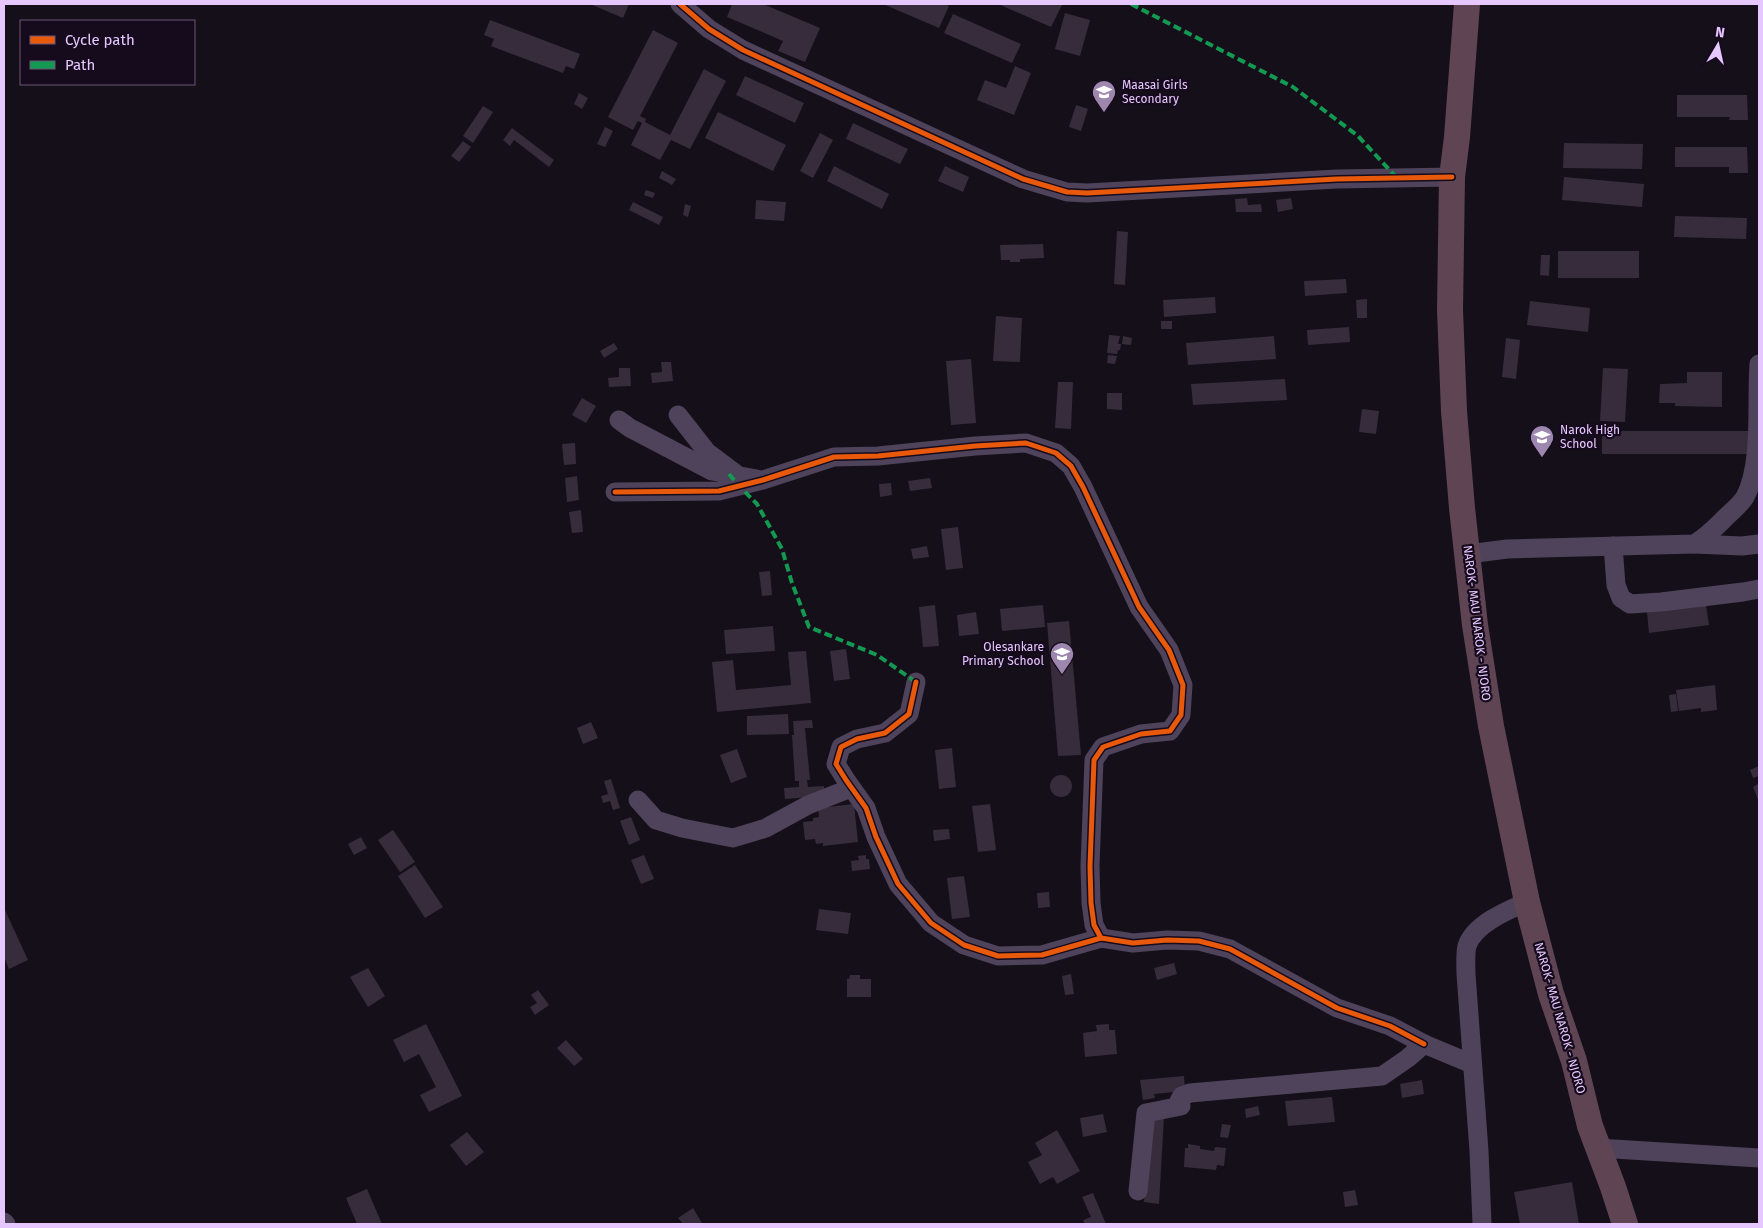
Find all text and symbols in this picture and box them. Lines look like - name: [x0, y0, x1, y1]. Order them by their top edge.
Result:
- legend: [20, 20, 195, 85]
- north arrow: [1693, 20, 1743, 70]
- text: N: [1714, 24, 1726, 42]
- text: Cycle path: [65, 31, 135, 49]
- text: Path: [65, 56, 95, 74]
- place label: Maasai Girls Secondary: [1122, 78, 1188, 106]
- school or university icon: Maasai Girls Secondary: [1091, 79, 1117, 113]
- place label: Narok High School: [1560, 423, 1620, 451]
- school or university icon: Narok High School: [1529, 424, 1555, 458]
- street label: NAROK- MAU NAROK - NJORO: [1460, 544, 1494, 702]
- place label: Olesankare Primary School: [962, 640, 1044, 668]
- school or university icon: Olesankare Primary School: [1049, 641, 1075, 675]
- street label: NAROK- MAU NAROK - NJORO: [1532, 941, 1588, 1095]

